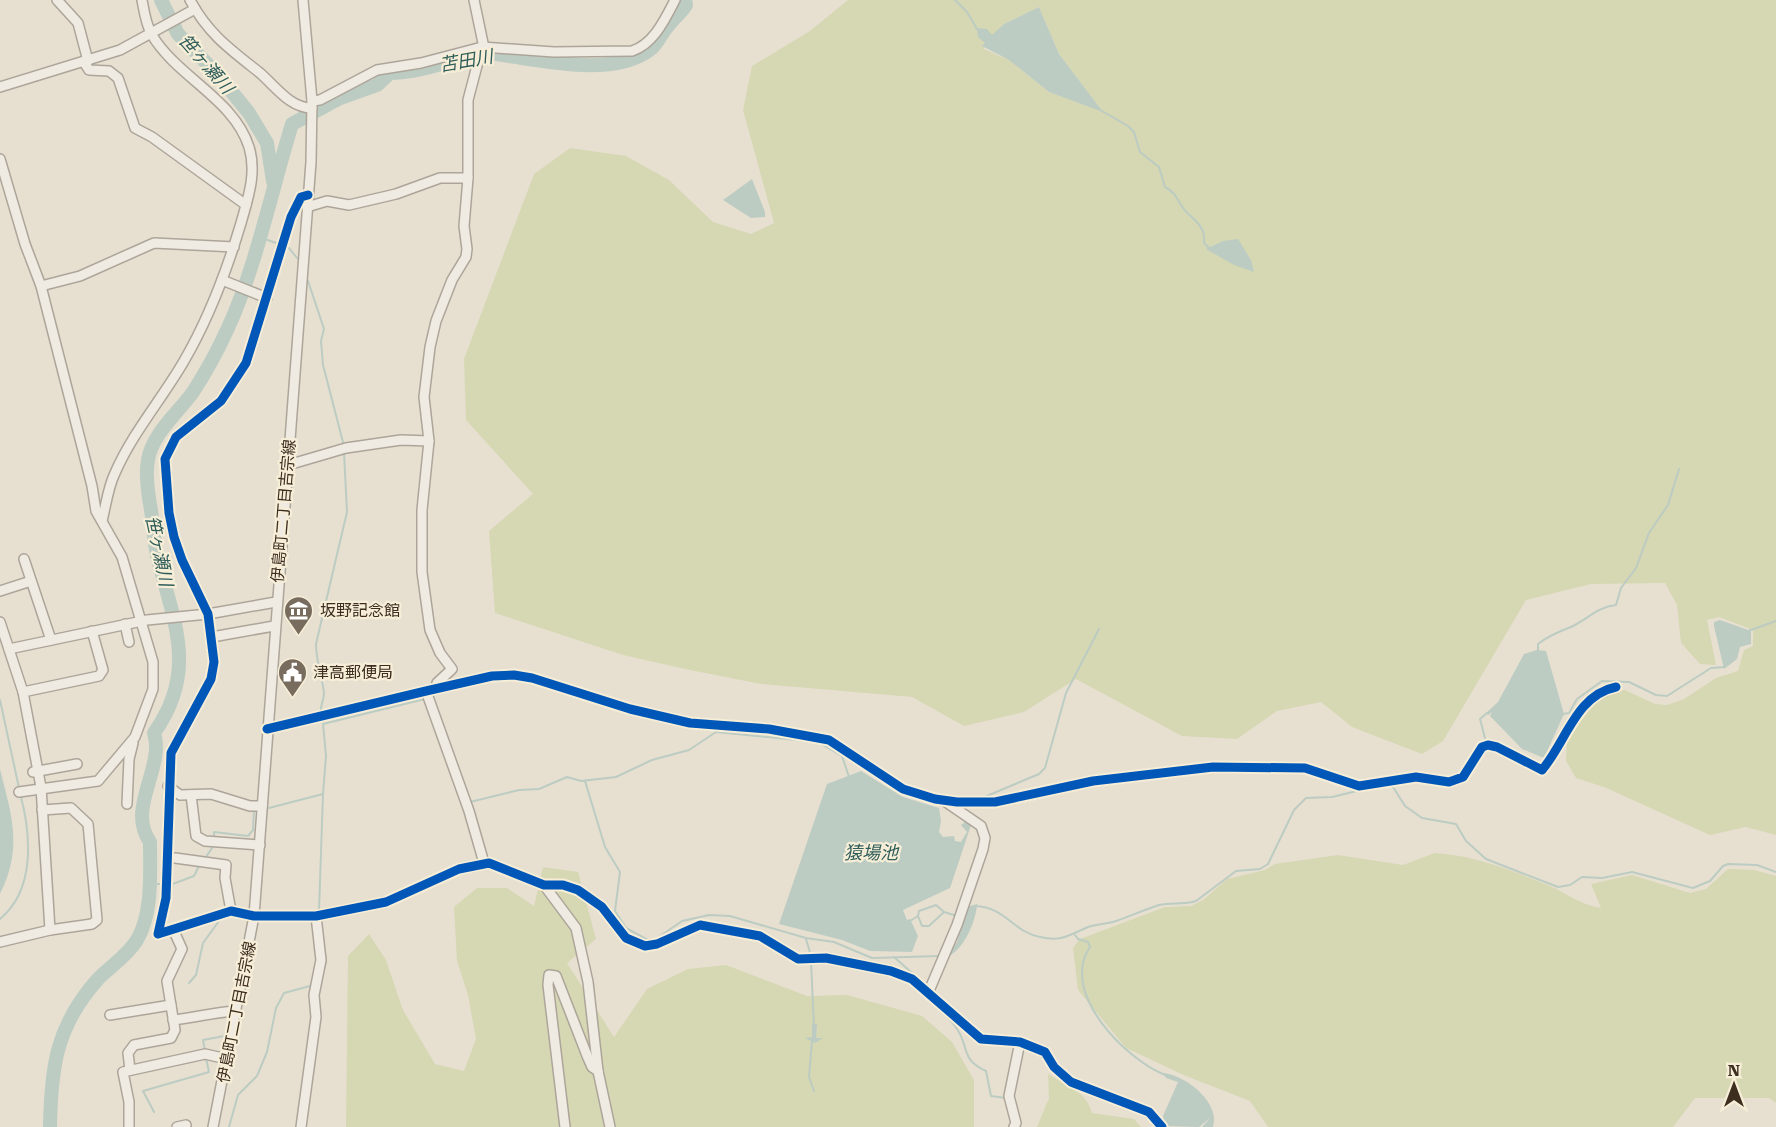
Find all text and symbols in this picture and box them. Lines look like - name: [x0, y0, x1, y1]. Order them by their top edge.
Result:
- water label: 笹ヶ瀬川: [175, 30, 239, 99]
- water label: 苫田川: [438, 45, 496, 76]
- street label: 伊島町二丁目吉宗線: [268, 438, 299, 584]
- water label: 笹ヶ瀬川: [142, 513, 178, 590]
- museum icon: 坂野記念館: [283, 594, 315, 636]
- place label: 坂野記念館: [320, 601, 400, 620]
- public building icon: 津高郵便局: [276, 656, 308, 698]
- place label: 津高郵便局: [313, 663, 393, 682]
- water label: 猿場池: [844, 842, 900, 863]
- street label: 伊島町二丁目吉宗線: [213, 940, 260, 1085]
- north arrow: [1704, 1055, 1764, 1115]
- text: N: [1728, 1061, 1740, 1080]

